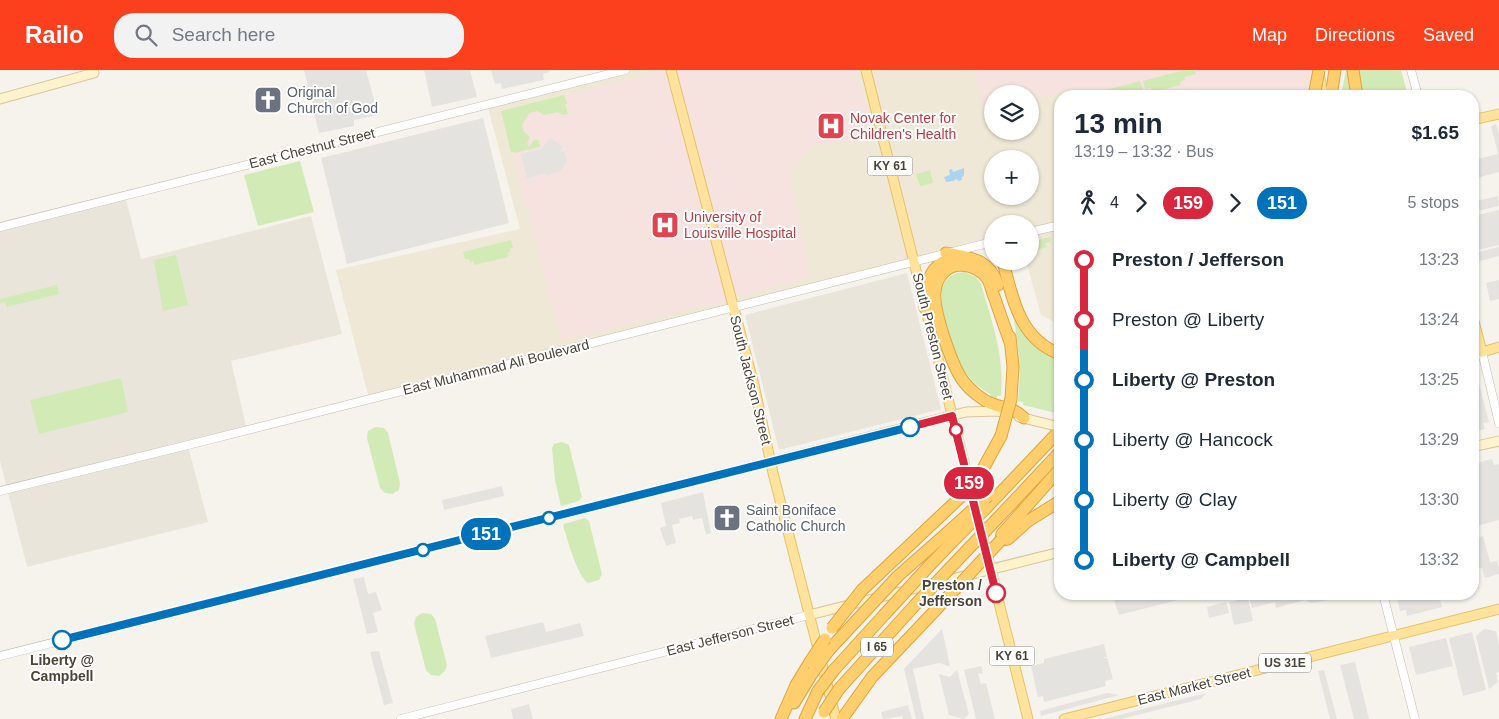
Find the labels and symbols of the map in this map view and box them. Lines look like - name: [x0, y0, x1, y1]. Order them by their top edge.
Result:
- place label: Original Church of God: [287, 84, 378, 116]
- church icon: Original Church of God: [253, 85, 283, 115]
- place label: Novak Center for Children's Health: [850, 110, 956, 142]
- hospital icon: Novak Center for Children's Health: [816, 111, 846, 141]
- street label: East Chestnut Street: [247, 125, 377, 171]
- road number: KY 61: [868, 156, 912, 175]
- place label: University of Louisville Hospital: [684, 209, 796, 241]
- hospital icon: University of Louisville Hospital: [650, 210, 680, 240]
- street label: South Preston Street: [910, 271, 957, 401]
- street label: South Jackson Street: [727, 314, 775, 447]
- street label: East Muhammad Ali Boulevard: [401, 336, 591, 398]
- unlabelled marker: [900, 417, 920, 437]
- unlabelled marker: [949, 423, 963, 437]
- line badge: 159: [940, 467, 998, 499]
- place label: Saint Boniface Catholic Church: [746, 502, 846, 534]
- church icon: Saint Boniface Catholic Church: [712, 503, 742, 533]
- unlabelled marker: [542, 511, 556, 525]
- line badge: 151: [457, 518, 515, 550]
- unlabelled marker: [416, 543, 430, 557]
- place label: Preston / Jefferson: [919, 577, 982, 609]
- marker: Preston / Jefferson: [986, 583, 1006, 603]
- street label: East Jefferson Street: [665, 611, 795, 659]
- marker: Liberty @ Campbell: [52, 630, 72, 650]
- road number: I 65: [861, 638, 893, 656]
- road number: KY 61: [990, 646, 1034, 666]
- place label: Liberty @ Campbell: [30, 652, 94, 684]
- road number: US 31E: [1259, 654, 1311, 672]
- street label: East Market Street: [1136, 664, 1252, 708]

